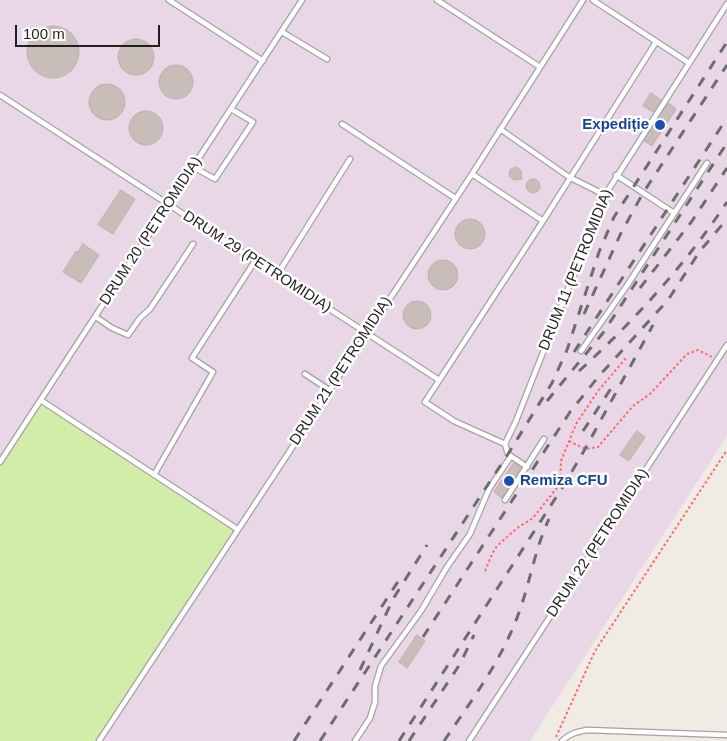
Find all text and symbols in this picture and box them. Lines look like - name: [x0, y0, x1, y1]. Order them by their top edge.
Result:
- scale bar: [18, 15, 162, 47]
- text: 100 m: [23, 25, 65, 42]
- place label: Expediție: [582, 116, 649, 134]
- marker: Expediție: [653, 118, 667, 132]
- street label: DRUM 20 (PETROMIDIA): [96, 153, 206, 309]
- street label: DRUM 11 (PETROMIDIA): [535, 187, 617, 353]
- street label: DRUM 29 (PETROMIDIA): [179, 207, 335, 317]
- street label: DRUM 21 (PETROMIDIA): [286, 293, 396, 449]
- street label: DRUM 22 (PETROMIDIA): [543, 465, 653, 621]
- place label: Remiza CFU: [520, 472, 608, 490]
- marker: Remiza CFU: [502, 474, 516, 488]

